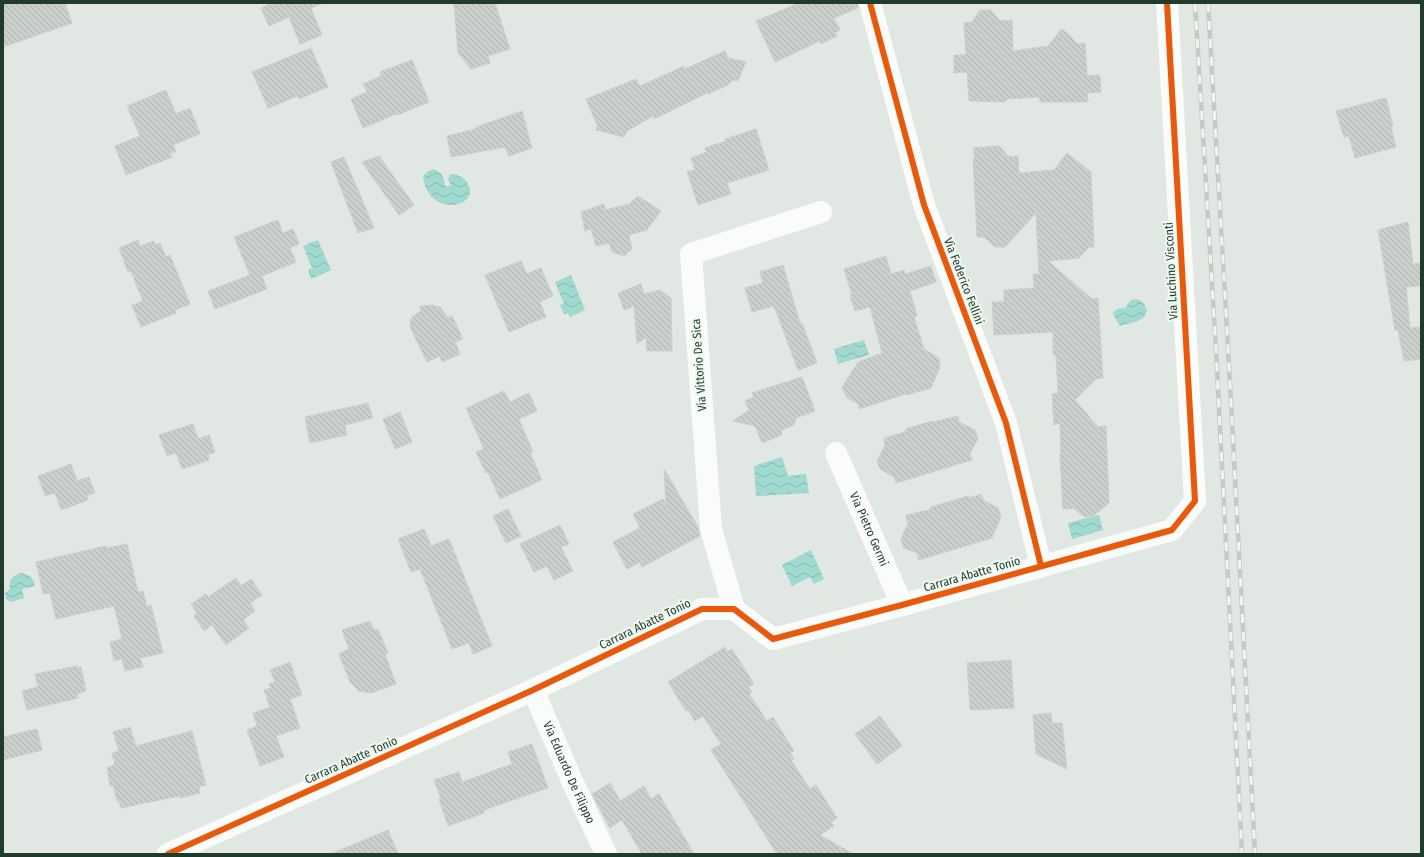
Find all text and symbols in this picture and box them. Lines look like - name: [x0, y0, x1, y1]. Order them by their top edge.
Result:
- street label: Via Luchino Visconti: [1161, 222, 1181, 320]
- street label: Via Federico Fellini: [941, 236, 987, 326]
- street label: Via Vittorio De Sica: [689, 318, 709, 412]
- street label: Via Pietro Germi: [847, 490, 891, 568]
- street label: Carrara Abatte Tonio: [922, 553, 1022, 595]
- street label: Carrara Abatte Tonio: [597, 596, 693, 652]
- street label: Via Eduardo De Filippo: [540, 719, 598, 826]
- street label: Carrara Abatte Tonio: [302, 733, 400, 787]

